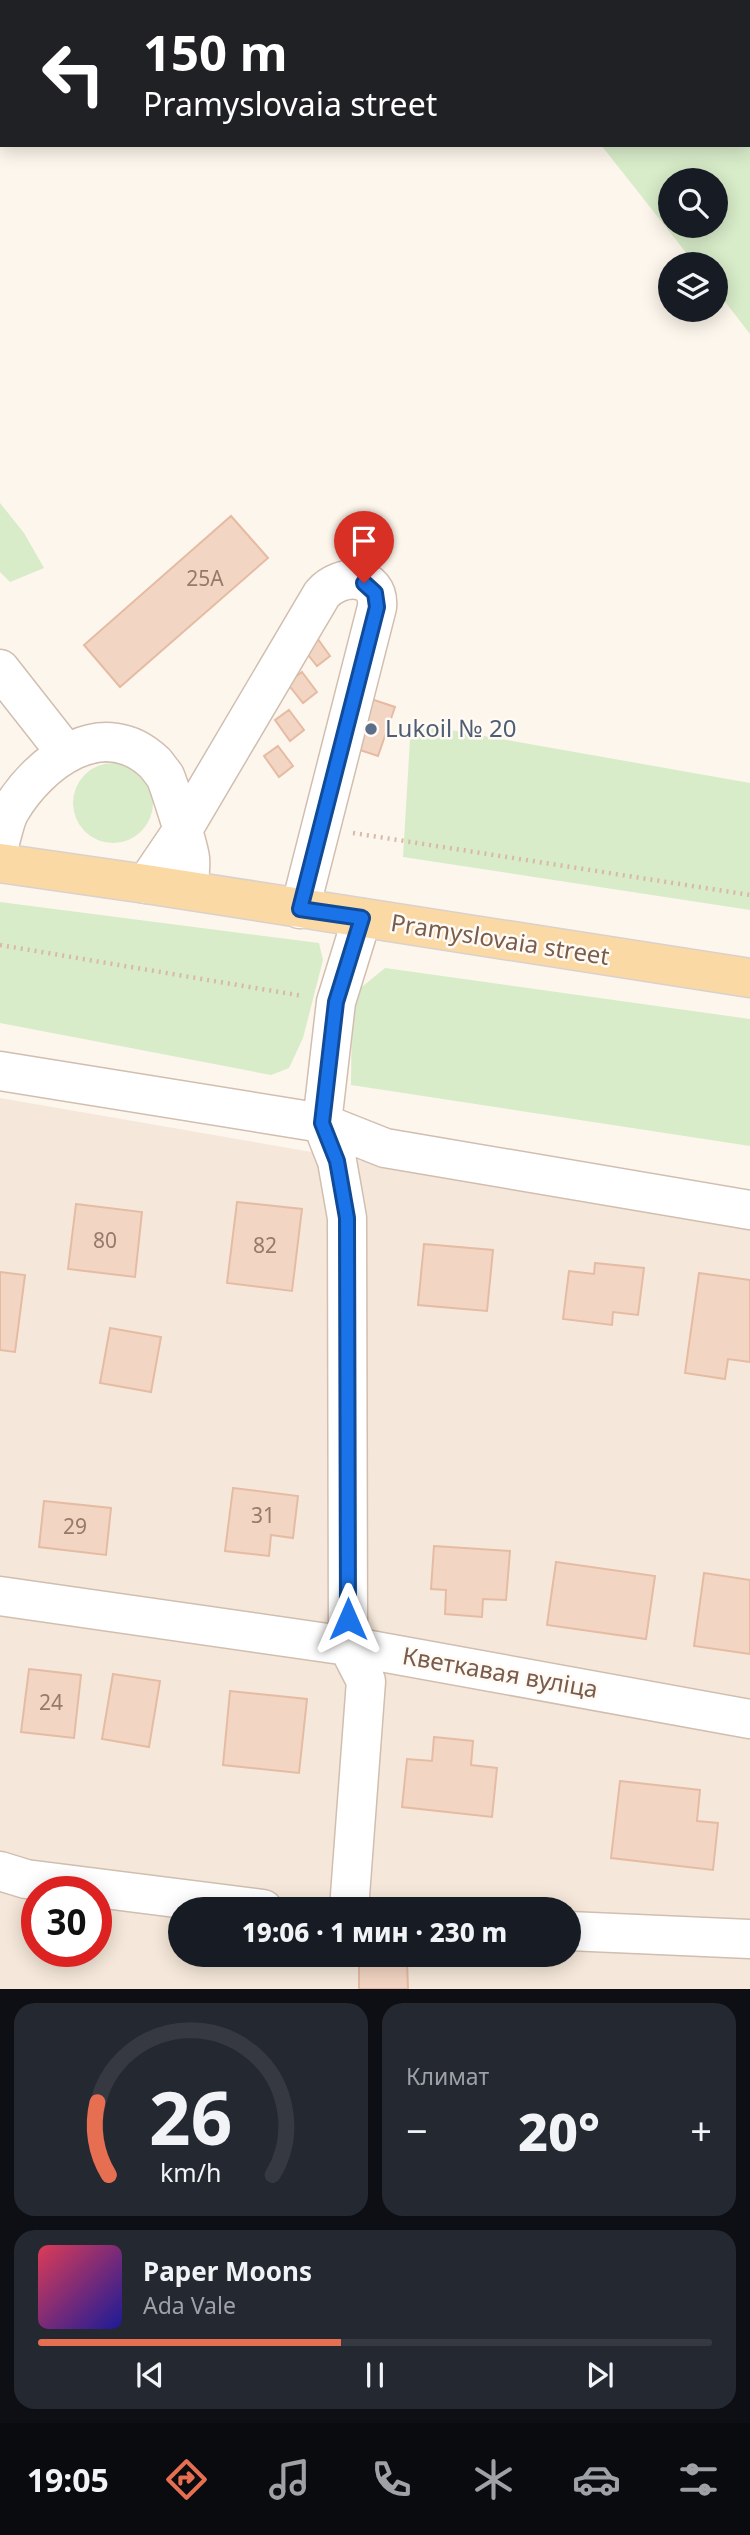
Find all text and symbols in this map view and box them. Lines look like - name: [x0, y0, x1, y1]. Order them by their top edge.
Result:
- text: 150 m: [143, 19, 288, 85]
- icon: left: [28, 28, 119, 119]
- text: Pramyslovaia street: [143, 82, 437, 125]
- map controls: [658, 168, 728, 322]
- button: search: [658, 168, 728, 238]
- button: layers: [658, 252, 728, 322]
- pin: [334, 511, 394, 583]
- icon: arrive: [345, 522, 383, 560]
- house number: 25А: [186, 564, 224, 592]
- place label: Lukoil № 20: [385, 711, 517, 744]
- marker: Lukoil № 20: [363, 721, 379, 737]
- street label: Pramyslovaia street: [389, 905, 612, 972]
- house number: 80: [93, 1226, 117, 1254]
- house number: 82: [253, 1231, 277, 1259]
- house number: 31: [251, 1501, 275, 1529]
- house number: 29: [63, 1512, 87, 1540]
- position arrow: [311, 1582, 385, 1656]
- street label: Кветкавая вуліца: [400, 1638, 601, 1705]
- house number: 24: [39, 1688, 63, 1716]
- speed limit sign: 30: [21, 1876, 112, 1967]
- text: 19:06 · 1 мин · 230 m: [242, 1914, 507, 1950]
- text: Климат: [406, 2060, 489, 2092]
- text: 26: [149, 2068, 233, 2167]
- text: 20°: [518, 2095, 600, 2166]
- text: −: [406, 2104, 428, 2156]
- text: +: [690, 2104, 712, 2156]
- text: km/h: [160, 2155, 222, 2189]
- text: Paper Moons: [143, 2253, 312, 2289]
- text: Ada Vale: [143, 2289, 236, 2321]
- icon: previous: [131, 2356, 169, 2394]
- icon: pause: [356, 2356, 394, 2394]
- icon: next: [581, 2356, 619, 2394]
- icon: directions: [162, 2455, 211, 2504]
- icon: music: [265, 2455, 314, 2504]
- icon: phone: [367, 2455, 416, 2504]
- icon: climate: [469, 2455, 518, 2504]
- icon: car: [572, 2455, 621, 2504]
- icon: filters: [674, 2455, 723, 2504]
- text: 19:05: [27, 2458, 109, 2501]

